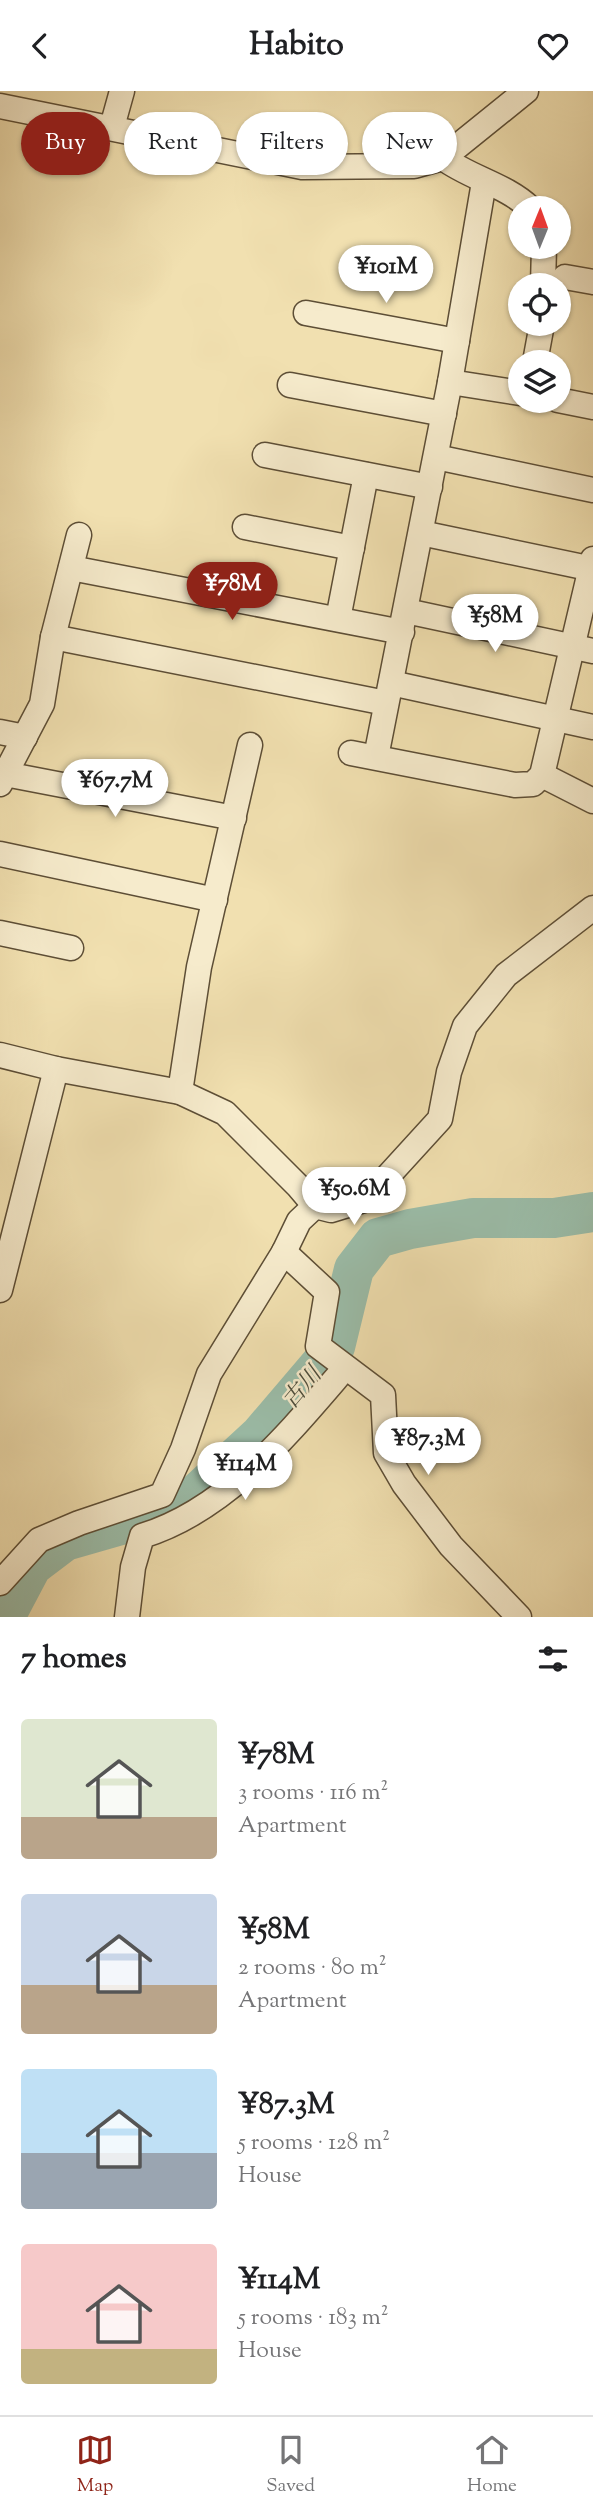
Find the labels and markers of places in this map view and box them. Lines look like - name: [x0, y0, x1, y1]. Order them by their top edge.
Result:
- pin: ¥101M: [337, 245, 435, 305]
- pin: ¥78M: [191, 563, 273, 622]
- pin: ¥58M: [454, 595, 536, 654]
- pin: ¥67.7M: [58, 759, 172, 819]
- pin: ¥50.6M: [297, 1167, 411, 1227]
- pin: ¥87.3M: [371, 1417, 485, 1477]
- pin: ¥114M: [196, 1443, 294, 1502]

